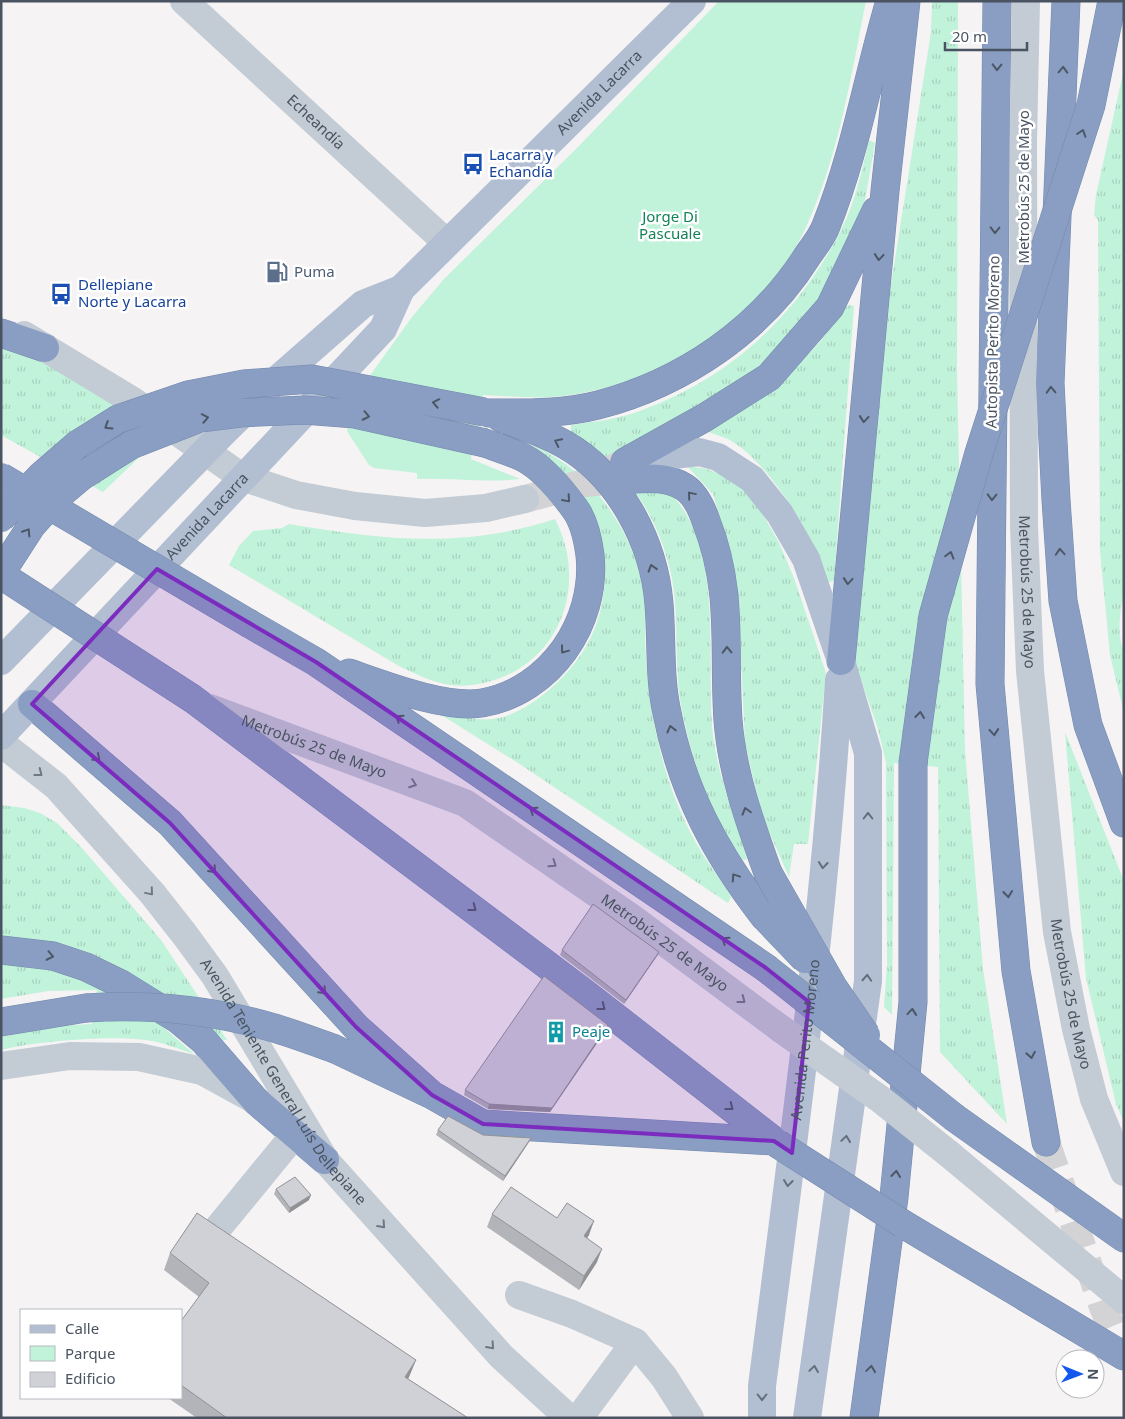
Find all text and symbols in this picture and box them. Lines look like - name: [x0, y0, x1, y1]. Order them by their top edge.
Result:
- scale bar: [945, 20, 1028, 52]
- text: 20 m: [952, 26, 987, 46]
- street label: Avenida Lacarra: [551, 45, 646, 139]
- one-way arrow: [991, 64, 1002, 72]
- one-way arrow: [1058, 66, 1069, 74]
- street label: Echeandía: [283, 90, 350, 153]
- street label: Metrobús 25 de Mayo: [1013, 110, 1033, 264]
- one-way arrow: [1076, 129, 1086, 138]
- place label: Lacarra y Echandía: [489, 144, 553, 181]
- bus stop icon: Lacarra y Echandía: [460, 151, 486, 177]
- park label: Jorge Di Pascuale: [639, 206, 701, 243]
- one-way arrow: [990, 226, 1000, 234]
- one-way arrow: [874, 253, 885, 261]
- street label: Autopista Perito Moreno: [980, 255, 1004, 429]
- fuel station icon: Puma: [264, 259, 290, 285]
- place label: Puma: [294, 261, 335, 281]
- place label: Dellepiane Norte y Lacarra: [78, 274, 186, 311]
- bus stop icon: Dellepiane Norte y Lacarra: [48, 281, 74, 307]
- one-way arrow: [1046, 386, 1056, 394]
- one-way arrow: [431, 398, 440, 408]
- one-way arrow: [362, 411, 371, 421]
- one-way arrow: [200, 413, 209, 424]
- one-way arrow: [858, 415, 869, 423]
- one-way arrow: [104, 419, 113, 429]
- one-way arrow: [554, 438, 563, 448]
- street label: Avenida Lacarra: [160, 468, 252, 564]
- one-way arrow: [688, 491, 697, 500]
- one-way arrow: [561, 494, 570, 503]
- one-way arrow: [987, 494, 997, 502]
- street label: Metrobús 25 de Mayo: [1015, 515, 1041, 669]
- one-way arrow: [21, 528, 31, 537]
- one-way arrow: [1054, 548, 1065, 556]
- one-way arrow: [944, 551, 955, 560]
- one-way arrow: [648, 564, 658, 573]
- one-way arrow: [843, 577, 854, 585]
- one-way arrow: [561, 644, 569, 653]
- one-way arrow: [722, 646, 732, 654]
- street label: Metrobús 25 de Mayo: [239, 710, 390, 782]
- one-way arrow: [914, 710, 925, 718]
- one-way arrow: [395, 715, 405, 724]
- one-way arrow: [666, 724, 677, 733]
- one-way arrow: [988, 728, 999, 736]
- one-way arrow: [91, 752, 100, 761]
- one-way arrow: [34, 767, 43, 776]
- one-way arrow: [409, 778, 417, 788]
- one-way arrow: [529, 806, 538, 816]
- one-way arrow: [741, 806, 752, 815]
- one-way arrow: [863, 811, 873, 819]
- one-way arrow: [548, 858, 557, 867]
- one-way arrow: [818, 862, 829, 870]
- one-way arrow: [207, 865, 216, 874]
- one-way arrow: [732, 873, 741, 883]
- one-way arrow: [144, 886, 153, 895]
- street label: Metrobús 25 de Mayo: [598, 889, 733, 996]
- one-way arrow: [1002, 890, 1013, 898]
- one-way arrow: [467, 903, 476, 911]
- street label: Metrobús 25 de Mayo: [1047, 918, 1097, 1071]
- one-way arrow: [722, 937, 731, 946]
- one-way arrow: [45, 950, 54, 960]
- street label: Avenida Teniente General Luís Dellepiane: [196, 954, 372, 1209]
- street label: Avenida Perito Moreno: [785, 958, 824, 1121]
- one-way arrow: [862, 974, 873, 982]
- one-way arrow: [317, 985, 326, 994]
- one-way arrow: [736, 994, 746, 1003]
- one-way arrow: [596, 1001, 605, 1009]
- one-way arrow: [906, 1008, 917, 1016]
- building icon: Peaje: [543, 1019, 569, 1045]
- place label: Peaje: [572, 1021, 610, 1041]
- one-way arrow: [1025, 1050, 1035, 1059]
- one-way arrow: [724, 1101, 734, 1110]
- one-way arrow: [840, 1135, 850, 1144]
- one-way arrow: [891, 1169, 902, 1177]
- one-way arrow: [783, 1180, 794, 1188]
- one-way arrow: [377, 1219, 386, 1228]
- legend: [20, 1309, 182, 1399]
- text: Calle: [65, 1318, 99, 1338]
- one-way arrow: [485, 1340, 494, 1349]
- text: Parque: [65, 1343, 115, 1363]
- north arrow: [1055, 1349, 1105, 1399]
- one-way arrow: [808, 1365, 818, 1374]
- one-way arrow: [865, 1365, 876, 1373]
- text: Edificio: [65, 1368, 116, 1388]
- text: N: [1084, 1368, 1103, 1380]
- one-way arrow: [757, 1393, 767, 1401]

